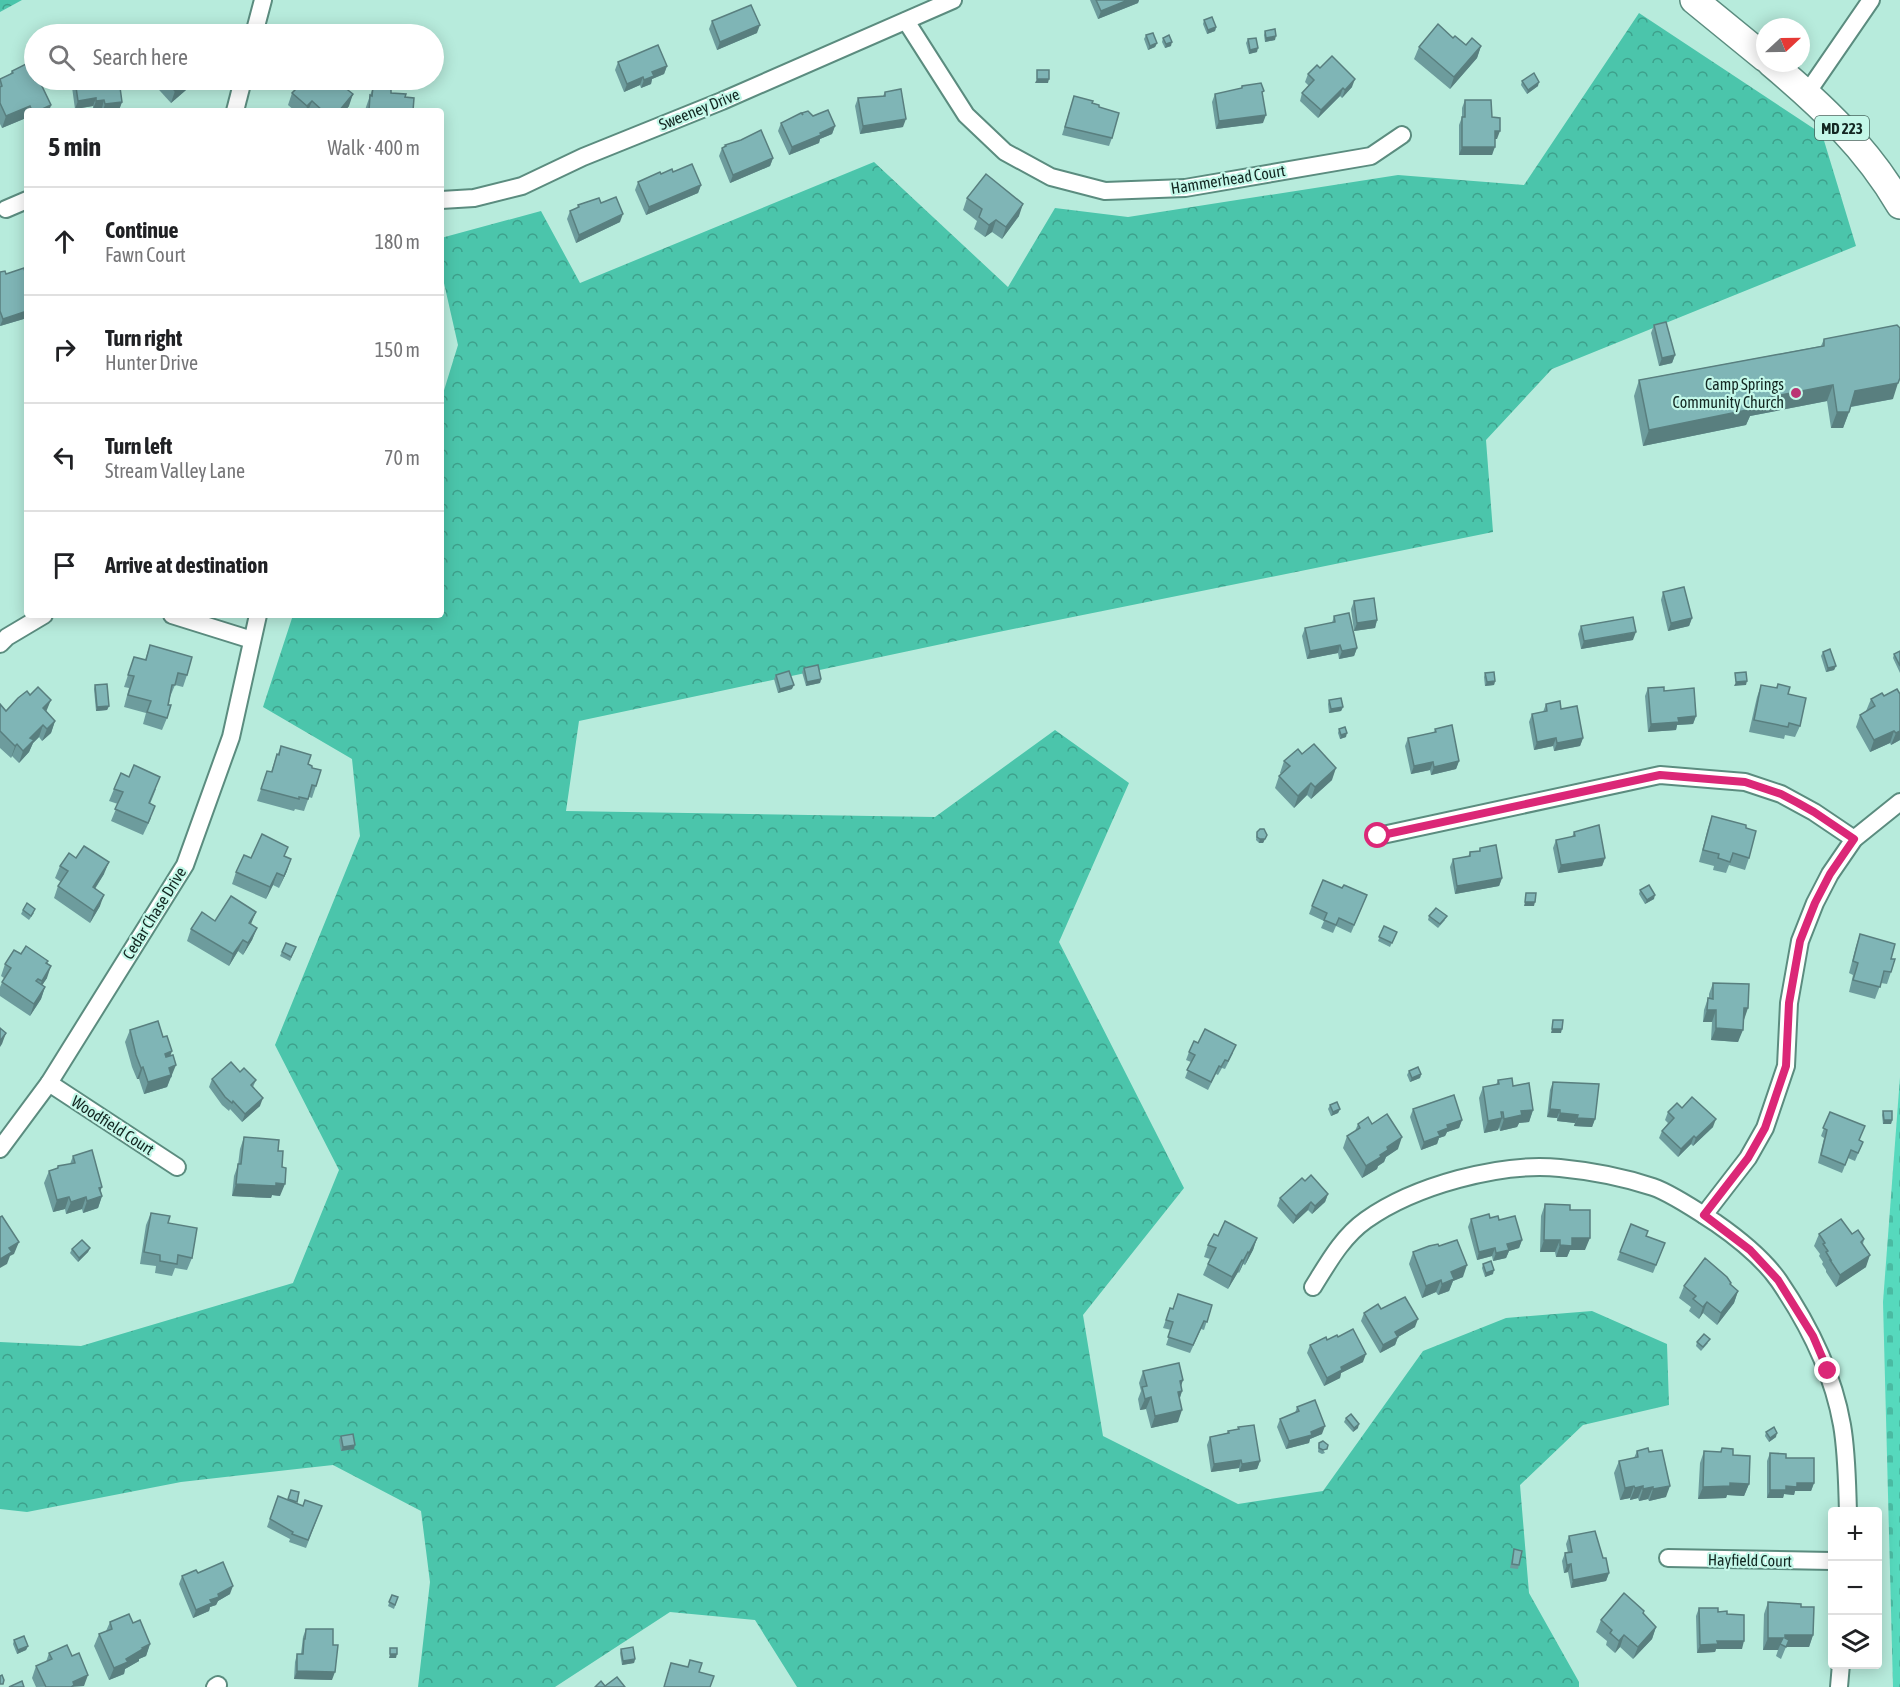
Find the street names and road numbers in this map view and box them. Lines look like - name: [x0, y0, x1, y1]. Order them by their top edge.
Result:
- street label: Sweeney Drive: [656, 85, 742, 134]
- road number: MD 223: [1815, 116, 1869, 140]
- street label: Hammerhead Court: [1169, 161, 1287, 197]
- street label: Cedar Chase Drive: [119, 864, 189, 962]
- street label: Woodfield Court: [68, 1092, 158, 1159]
- street label: Hayfield Court: [1708, 1550, 1793, 1571]

